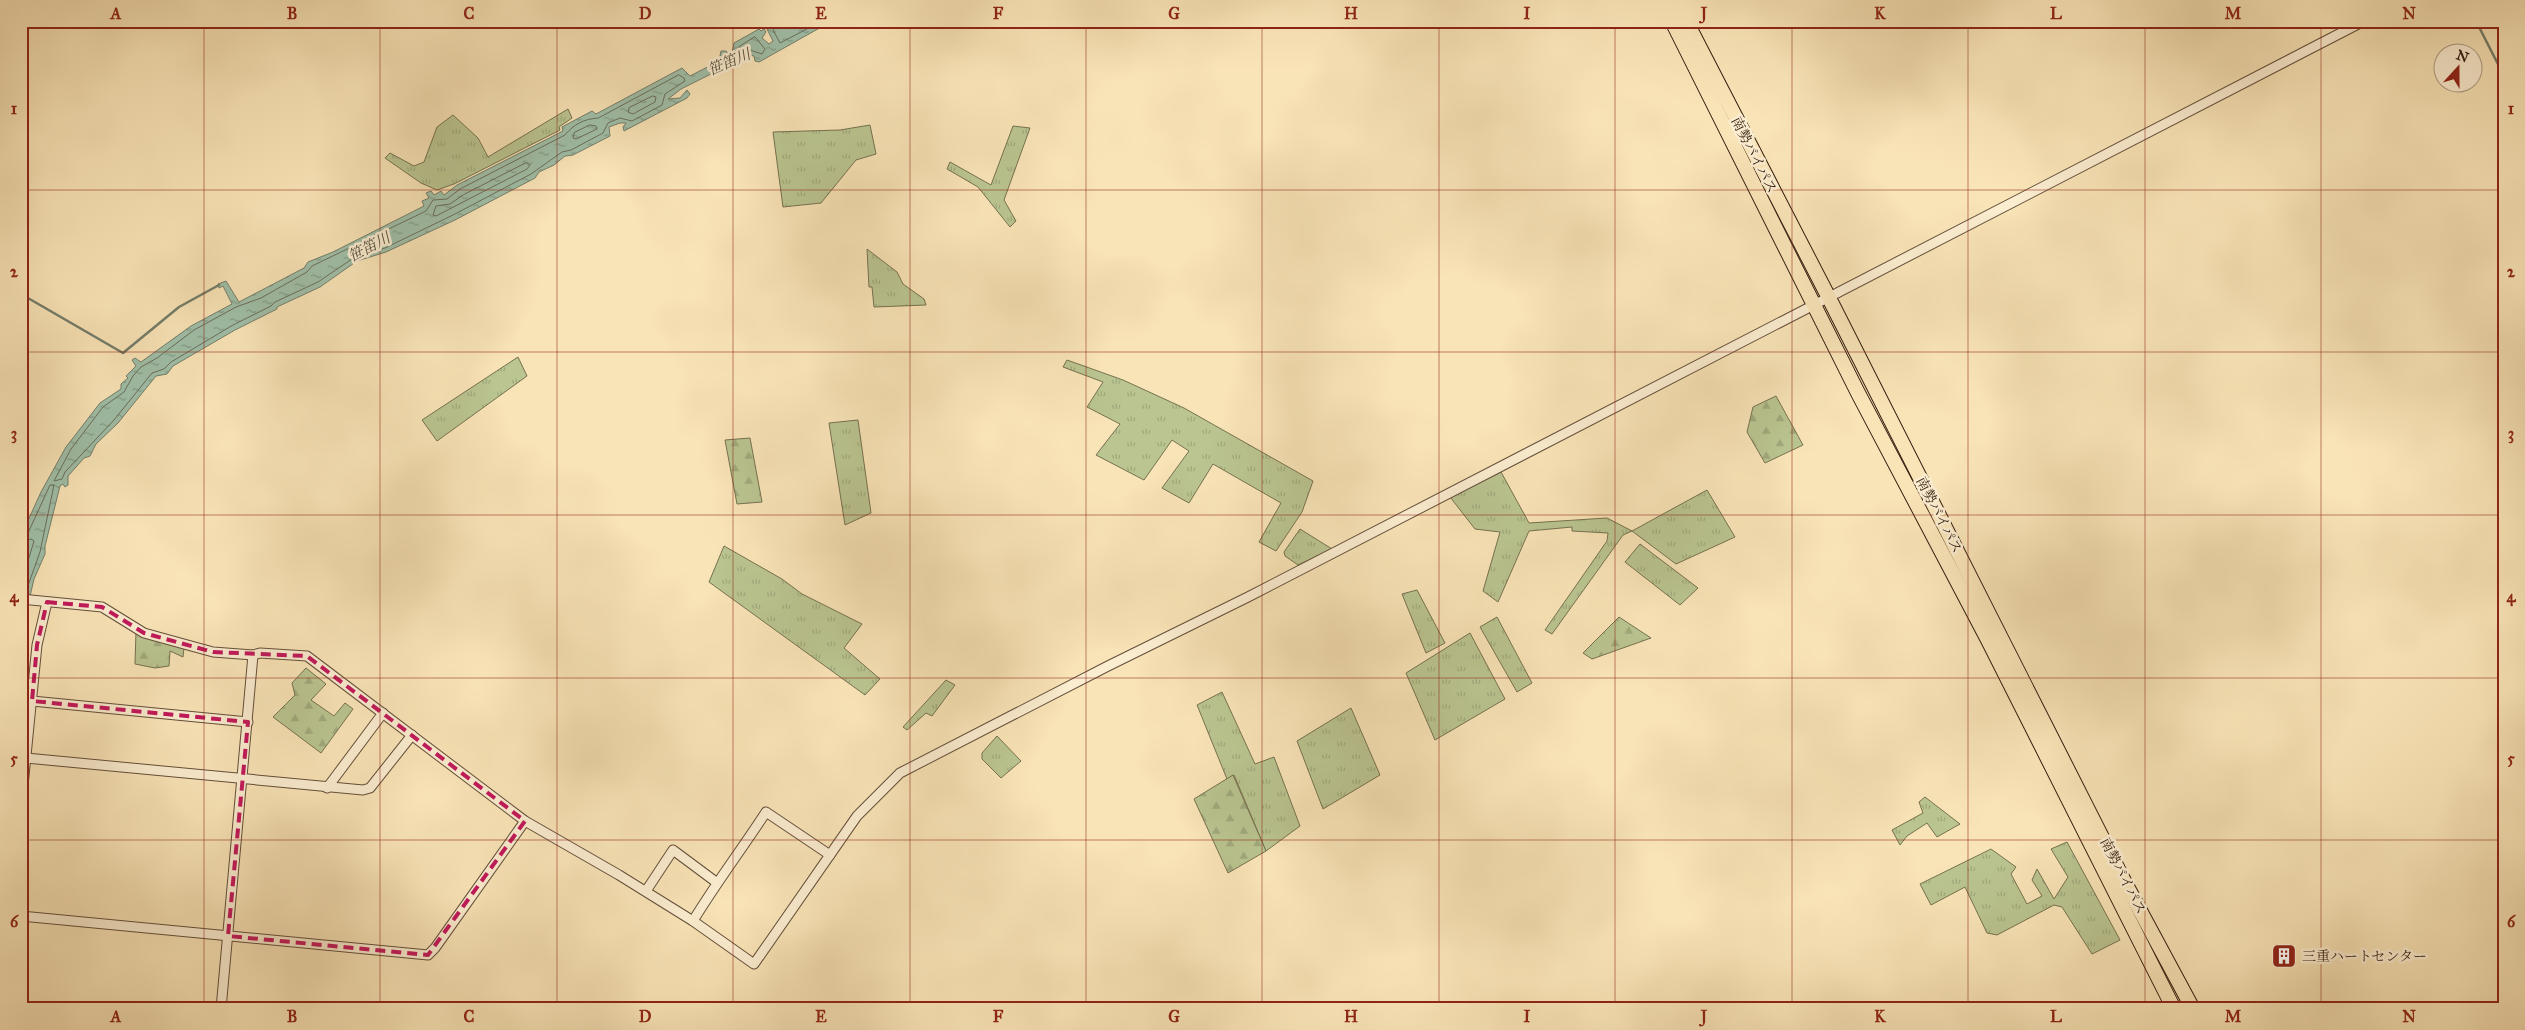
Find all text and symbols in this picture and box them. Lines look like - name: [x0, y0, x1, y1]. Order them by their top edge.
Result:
- text: A: [110, 4, 122, 23]
- text: B: [287, 4, 297, 23]
- text: C: [464, 4, 475, 23]
- text: D: [639, 4, 652, 23]
- text: E: [815, 4, 827, 23]
- text: F: [993, 4, 1004, 23]
- text: G: [1168, 4, 1180, 23]
- text: H: [1344, 4, 1358, 23]
- text: I: [1524, 4, 1531, 23]
- text: J: [1699, 4, 1708, 24]
- text: K: [1874, 4, 1886, 23]
- text: L: [2050, 4, 2062, 23]
- text: M: [2225, 4, 2242, 23]
- text: N: [2402, 4, 2416, 23]
- north arrow: [2432, 42, 2482, 92]
- water label: 笹笛川: [705, 44, 755, 79]
- text: N: [2454, 46, 2471, 66]
- text: 1: [11, 99, 18, 118]
- text: 1: [2508, 99, 2515, 118]
- street label: 南勢バイパス: [1727, 114, 1781, 196]
- water label: 笹笛川: [345, 228, 395, 266]
- text: 2: [10, 262, 19, 281]
- text: 2: [2507, 262, 2516, 281]
- text: 3: [11, 424, 17, 444]
- text: 3: [2508, 424, 2514, 444]
- street label: 南勢バイパス: [1912, 474, 1966, 556]
- text: 4: [10, 587, 20, 607]
- text: 4: [2507, 587, 2517, 607]
- text: 5: [10, 749, 18, 768]
- text: 5: [2507, 749, 2515, 768]
- street label: 南勢バイパス: [2096, 835, 2150, 917]
- text: 6: [10, 912, 19, 931]
- text: 6: [2507, 912, 2516, 931]
- building icon: 三重ハートセンター: [2271, 943, 2297, 969]
- place label: 三重ハートセンター: [2302, 948, 2427, 965]
- text: A: [110, 1007, 122, 1026]
- text: B: [287, 1007, 297, 1026]
- text: C: [464, 1007, 475, 1026]
- text: D: [639, 1007, 652, 1026]
- text: E: [815, 1007, 827, 1026]
- text: F: [993, 1007, 1004, 1026]
- text: G: [1168, 1007, 1180, 1026]
- text: H: [1344, 1007, 1358, 1026]
- text: I: [1524, 1007, 1531, 1026]
- text: J: [1699, 1007, 1708, 1027]
- text: K: [1874, 1007, 1886, 1026]
- text: L: [2050, 1007, 2062, 1026]
- text: M: [2225, 1007, 2242, 1026]
- text: N: [2402, 1007, 2416, 1026]

